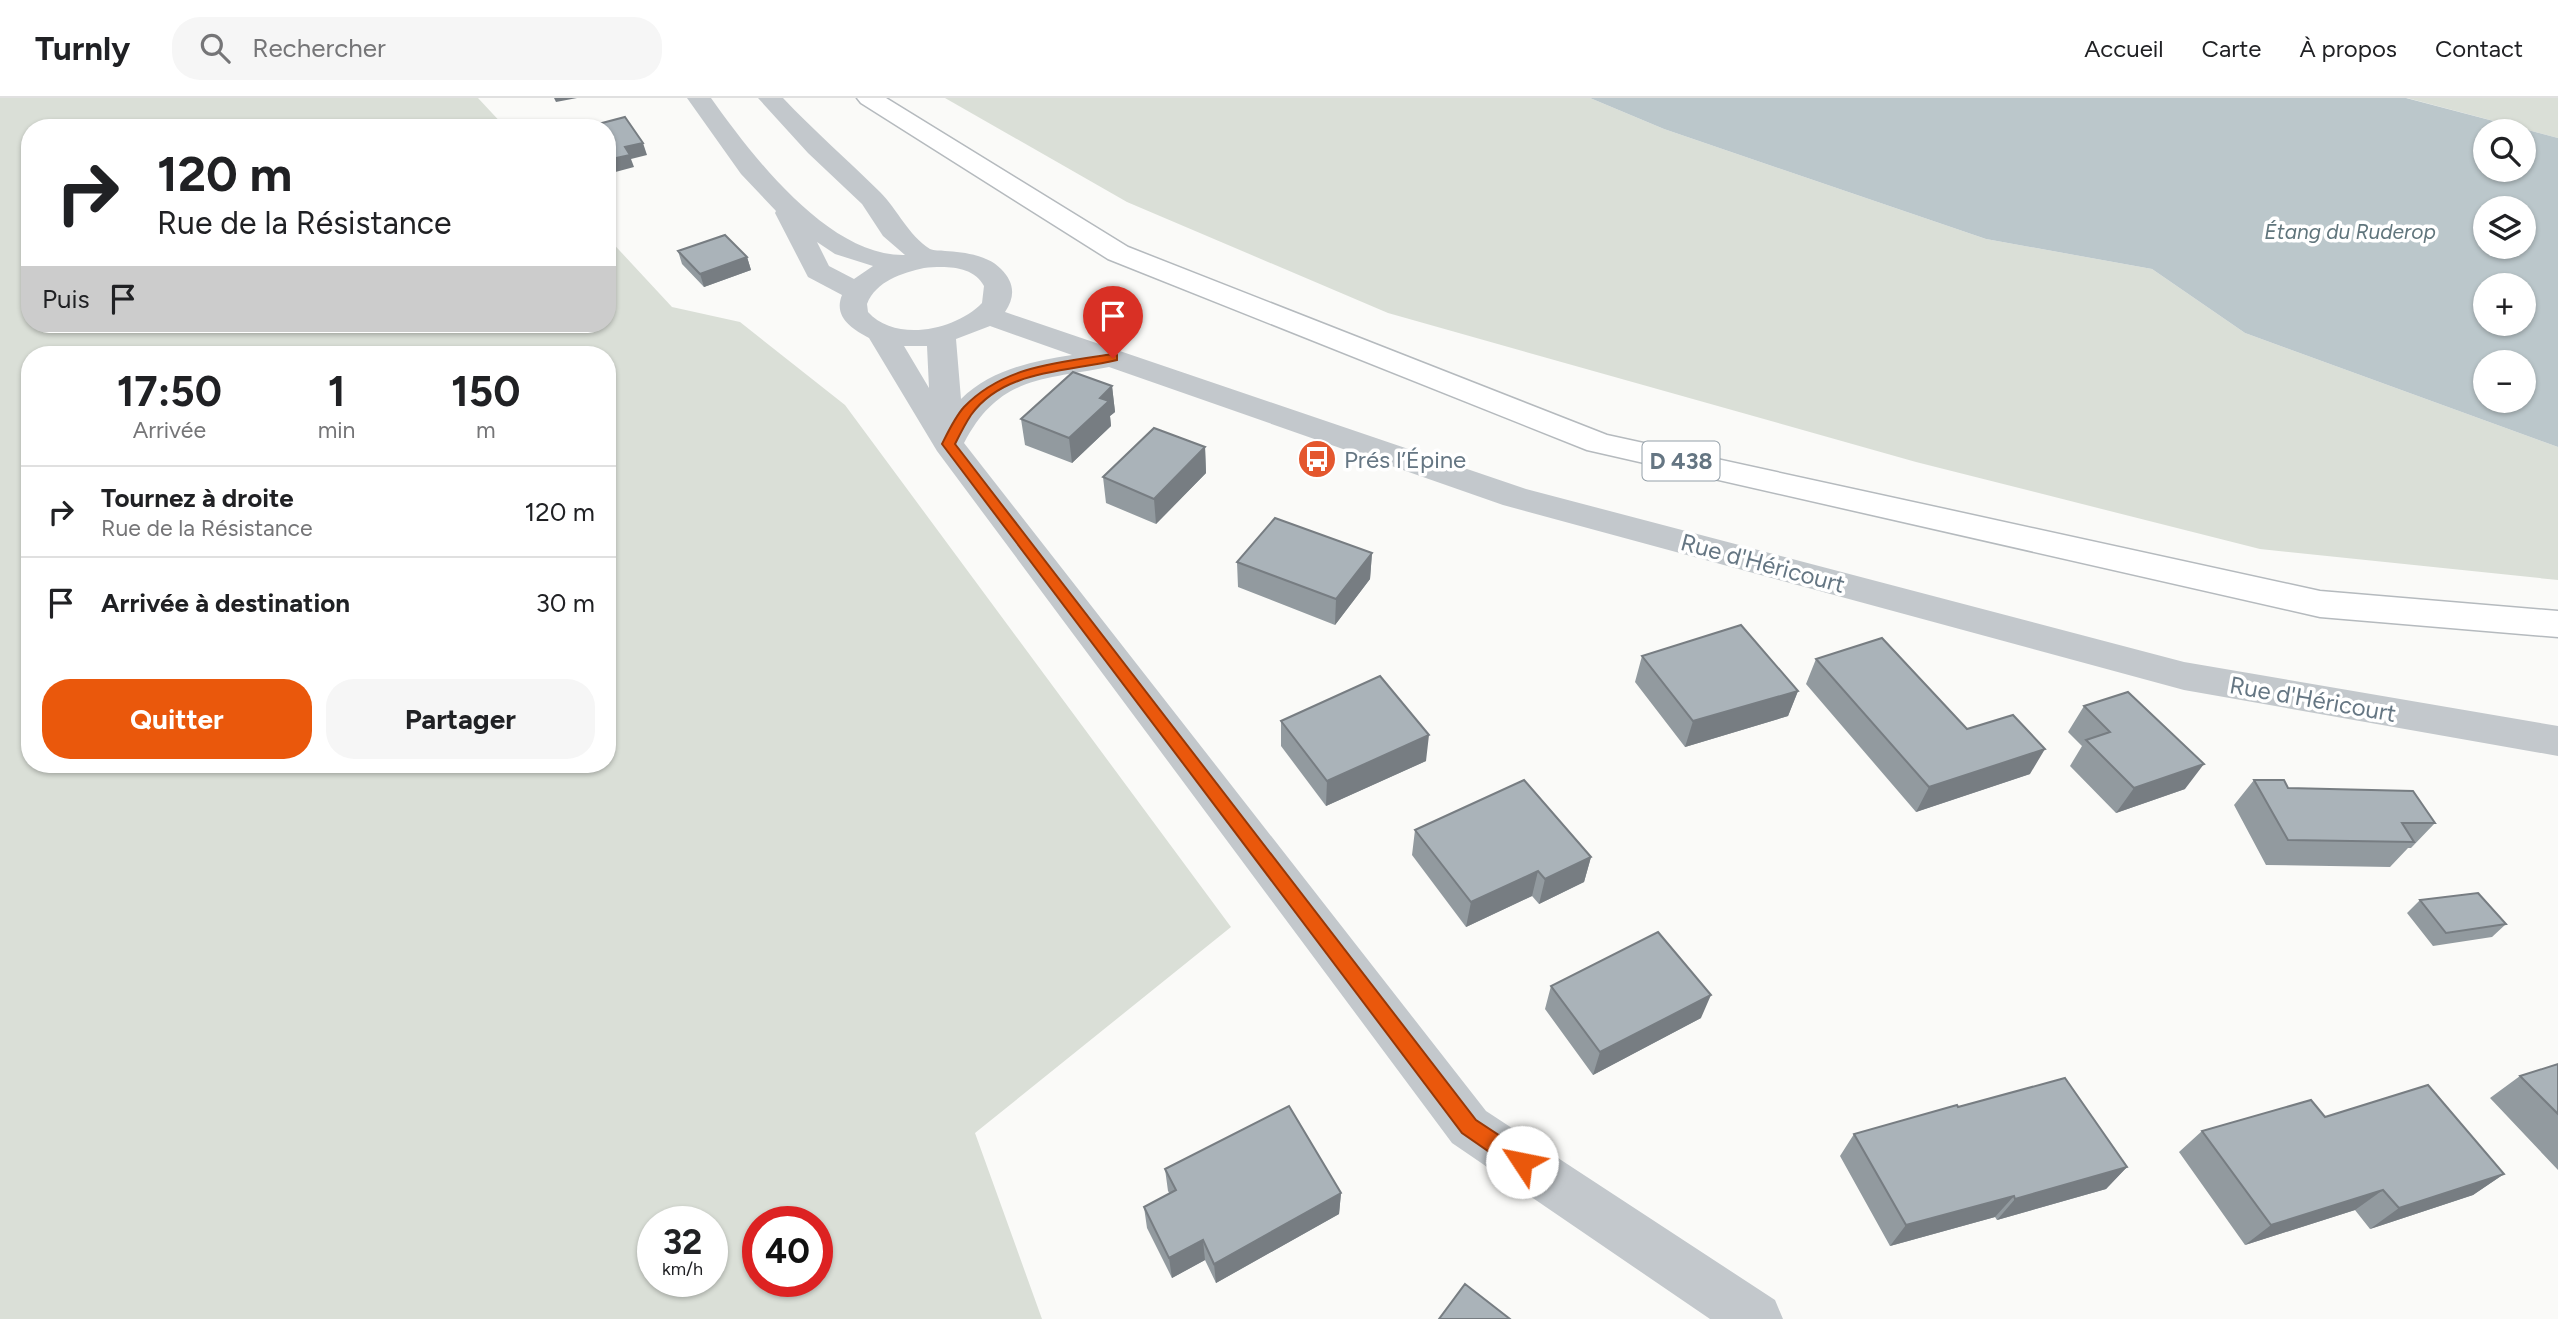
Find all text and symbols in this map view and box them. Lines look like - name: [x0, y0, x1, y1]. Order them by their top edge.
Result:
- search box: [172, 17, 662, 80]
- text: Turnly: [35, 29, 130, 68]
- icon: search: [196, 29, 234, 67]
- text: Rechercher: [252, 32, 386, 64]
- text: Accueil: [2084, 34, 2164, 63]
- text: Carte: [2202, 34, 2261, 63]
- text: À propos: [2299, 34, 2397, 63]
- text: Contact: [2435, 34, 2523, 63]
- map controls: [2473, 119, 2536, 413]
- button: search: [2473, 119, 2536, 182]
- text: 120 m: [157, 144, 292, 203]
- icon: right: [42, 147, 133, 238]
- button: layers: [2473, 196, 2536, 259]
- text: Rue de la Résistance: [157, 204, 451, 242]
- water label: Étang du Ruderop: [2264, 219, 2436, 244]
- button: +: [2473, 273, 2536, 336]
- icon: arrive: [104, 280, 142, 318]
- text: Puis: [42, 283, 90, 315]
- pin: [1083, 286, 1143, 358]
- icon: arrive: [1094, 297, 1132, 335]
- button: −: [2473, 350, 2536, 413]
- text: 17:50: [117, 366, 222, 417]
- text: 1: [328, 366, 345, 417]
- text: 150: [451, 366, 520, 417]
- text: Arrivée: [133, 416, 206, 444]
- text: min: [318, 416, 355, 444]
- text: m: [476, 416, 495, 444]
- bus stop icon: Prés l’Épine: [1296, 438, 1338, 480]
- road number: D 438: [1642, 442, 1720, 480]
- place label: Prés l’Épine: [1344, 445, 1466, 474]
- text: Tournez à droite: [101, 482, 294, 514]
- icon: right: [42, 493, 80, 531]
- text: 120 m: [525, 496, 595, 528]
- text: Rue de la Résistance: [101, 514, 313, 542]
- street label: Rue d'Héricourt: [1678, 527, 1848, 599]
- icon: arrive: [42, 584, 80, 622]
- text: Arrivée à destination: [101, 587, 350, 619]
- text: 30 m: [536, 587, 595, 619]
- street label: Rue d'Héricourt: [2227, 670, 2399, 728]
- button: Quitter: [42, 679, 312, 759]
- button: Partager: [326, 679, 595, 759]
- position arrow: [1485, 1125, 1559, 1199]
- speed limit sign: 40: [742, 1206, 833, 1297]
- text: 32: [663, 1221, 702, 1263]
- text: km/h: [662, 1258, 703, 1280]

